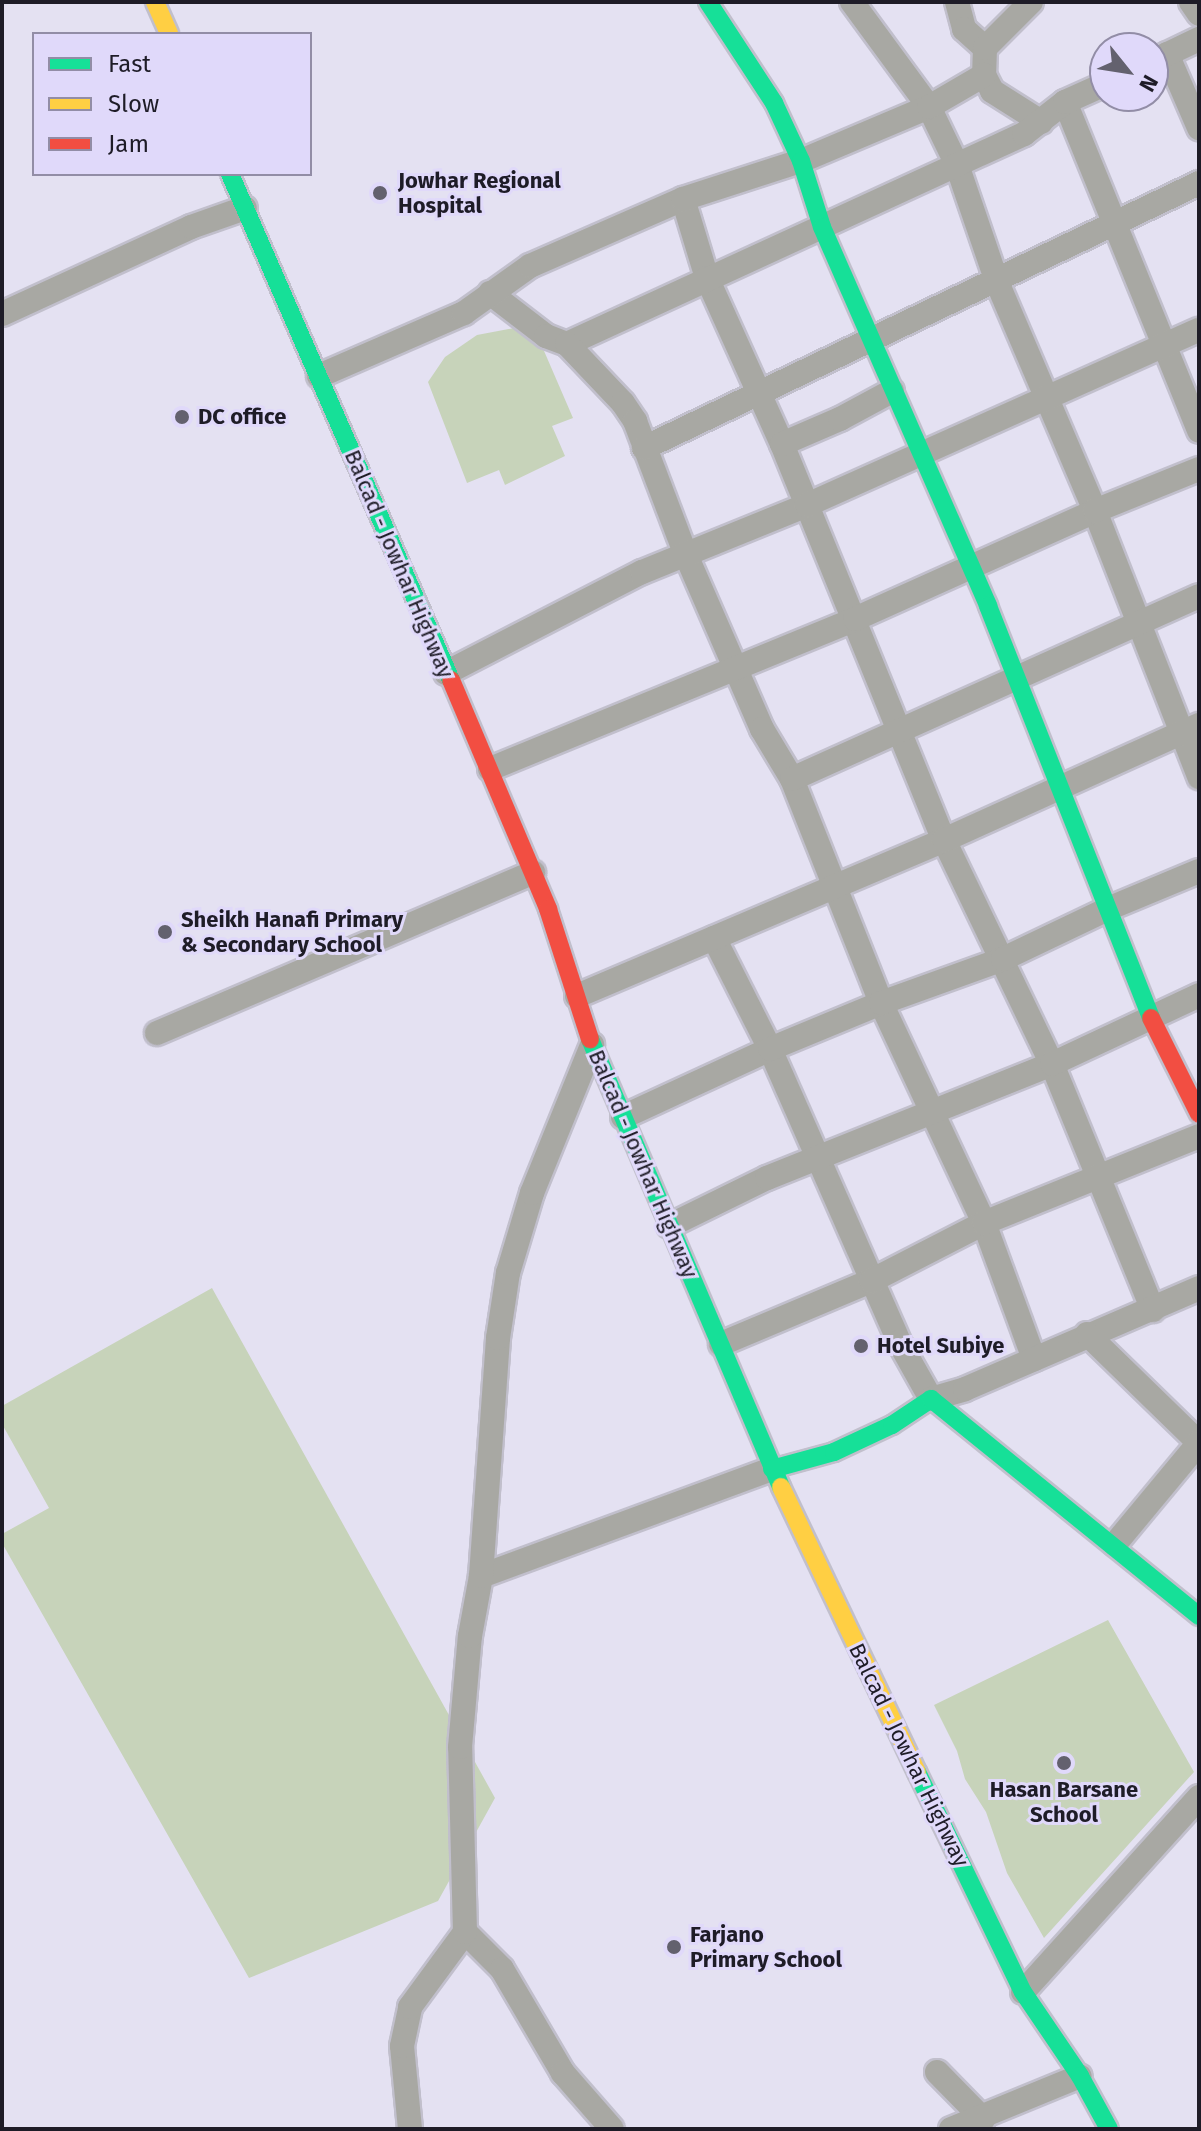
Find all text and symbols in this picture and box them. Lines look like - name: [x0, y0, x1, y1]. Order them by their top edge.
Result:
- legend: [32, 32, 312, 176]
- north arrow: [1089, 32, 1169, 112]
- text: Fast: [108, 50, 151, 78]
- text: N: [1133, 70, 1164, 96]
- text: Slow: [108, 90, 159, 118]
- text: Jam: [108, 130, 149, 158]
- place label: Jowhar Regional Hospital: [398, 167, 561, 218]
- marker: Jowhar Regional Hospital: [369, 182, 391, 204]
- place label: DC office: [198, 404, 286, 430]
- marker: DC office: [173, 408, 191, 426]
- street label: Balcad - Jowhar Highway: [339, 446, 459, 682]
- place label: Sheikh Hanafi Primary & Secondary School: [181, 906, 403, 958]
- marker: Sheikh Hanafi Primary & Secondary School: [156, 923, 174, 941]
- street label: Balcad - Jowhar Highway: [583, 1046, 703, 1282]
- place label: Hotel Subiye: [877, 1333, 1004, 1359]
- marker: Hotel Subiye: [852, 1337, 870, 1355]
- street label: Balcad - Jowhar Highway: [843, 1639, 975, 1871]
- marker: Hasan Barsane School: [1055, 1754, 1073, 1772]
- place label: Hasan Barsane School: [990, 1776, 1138, 1828]
- place label: Farjano Primary School: [690, 1921, 842, 1972]
- marker: Farjano Primary School: [665, 1938, 683, 1956]

